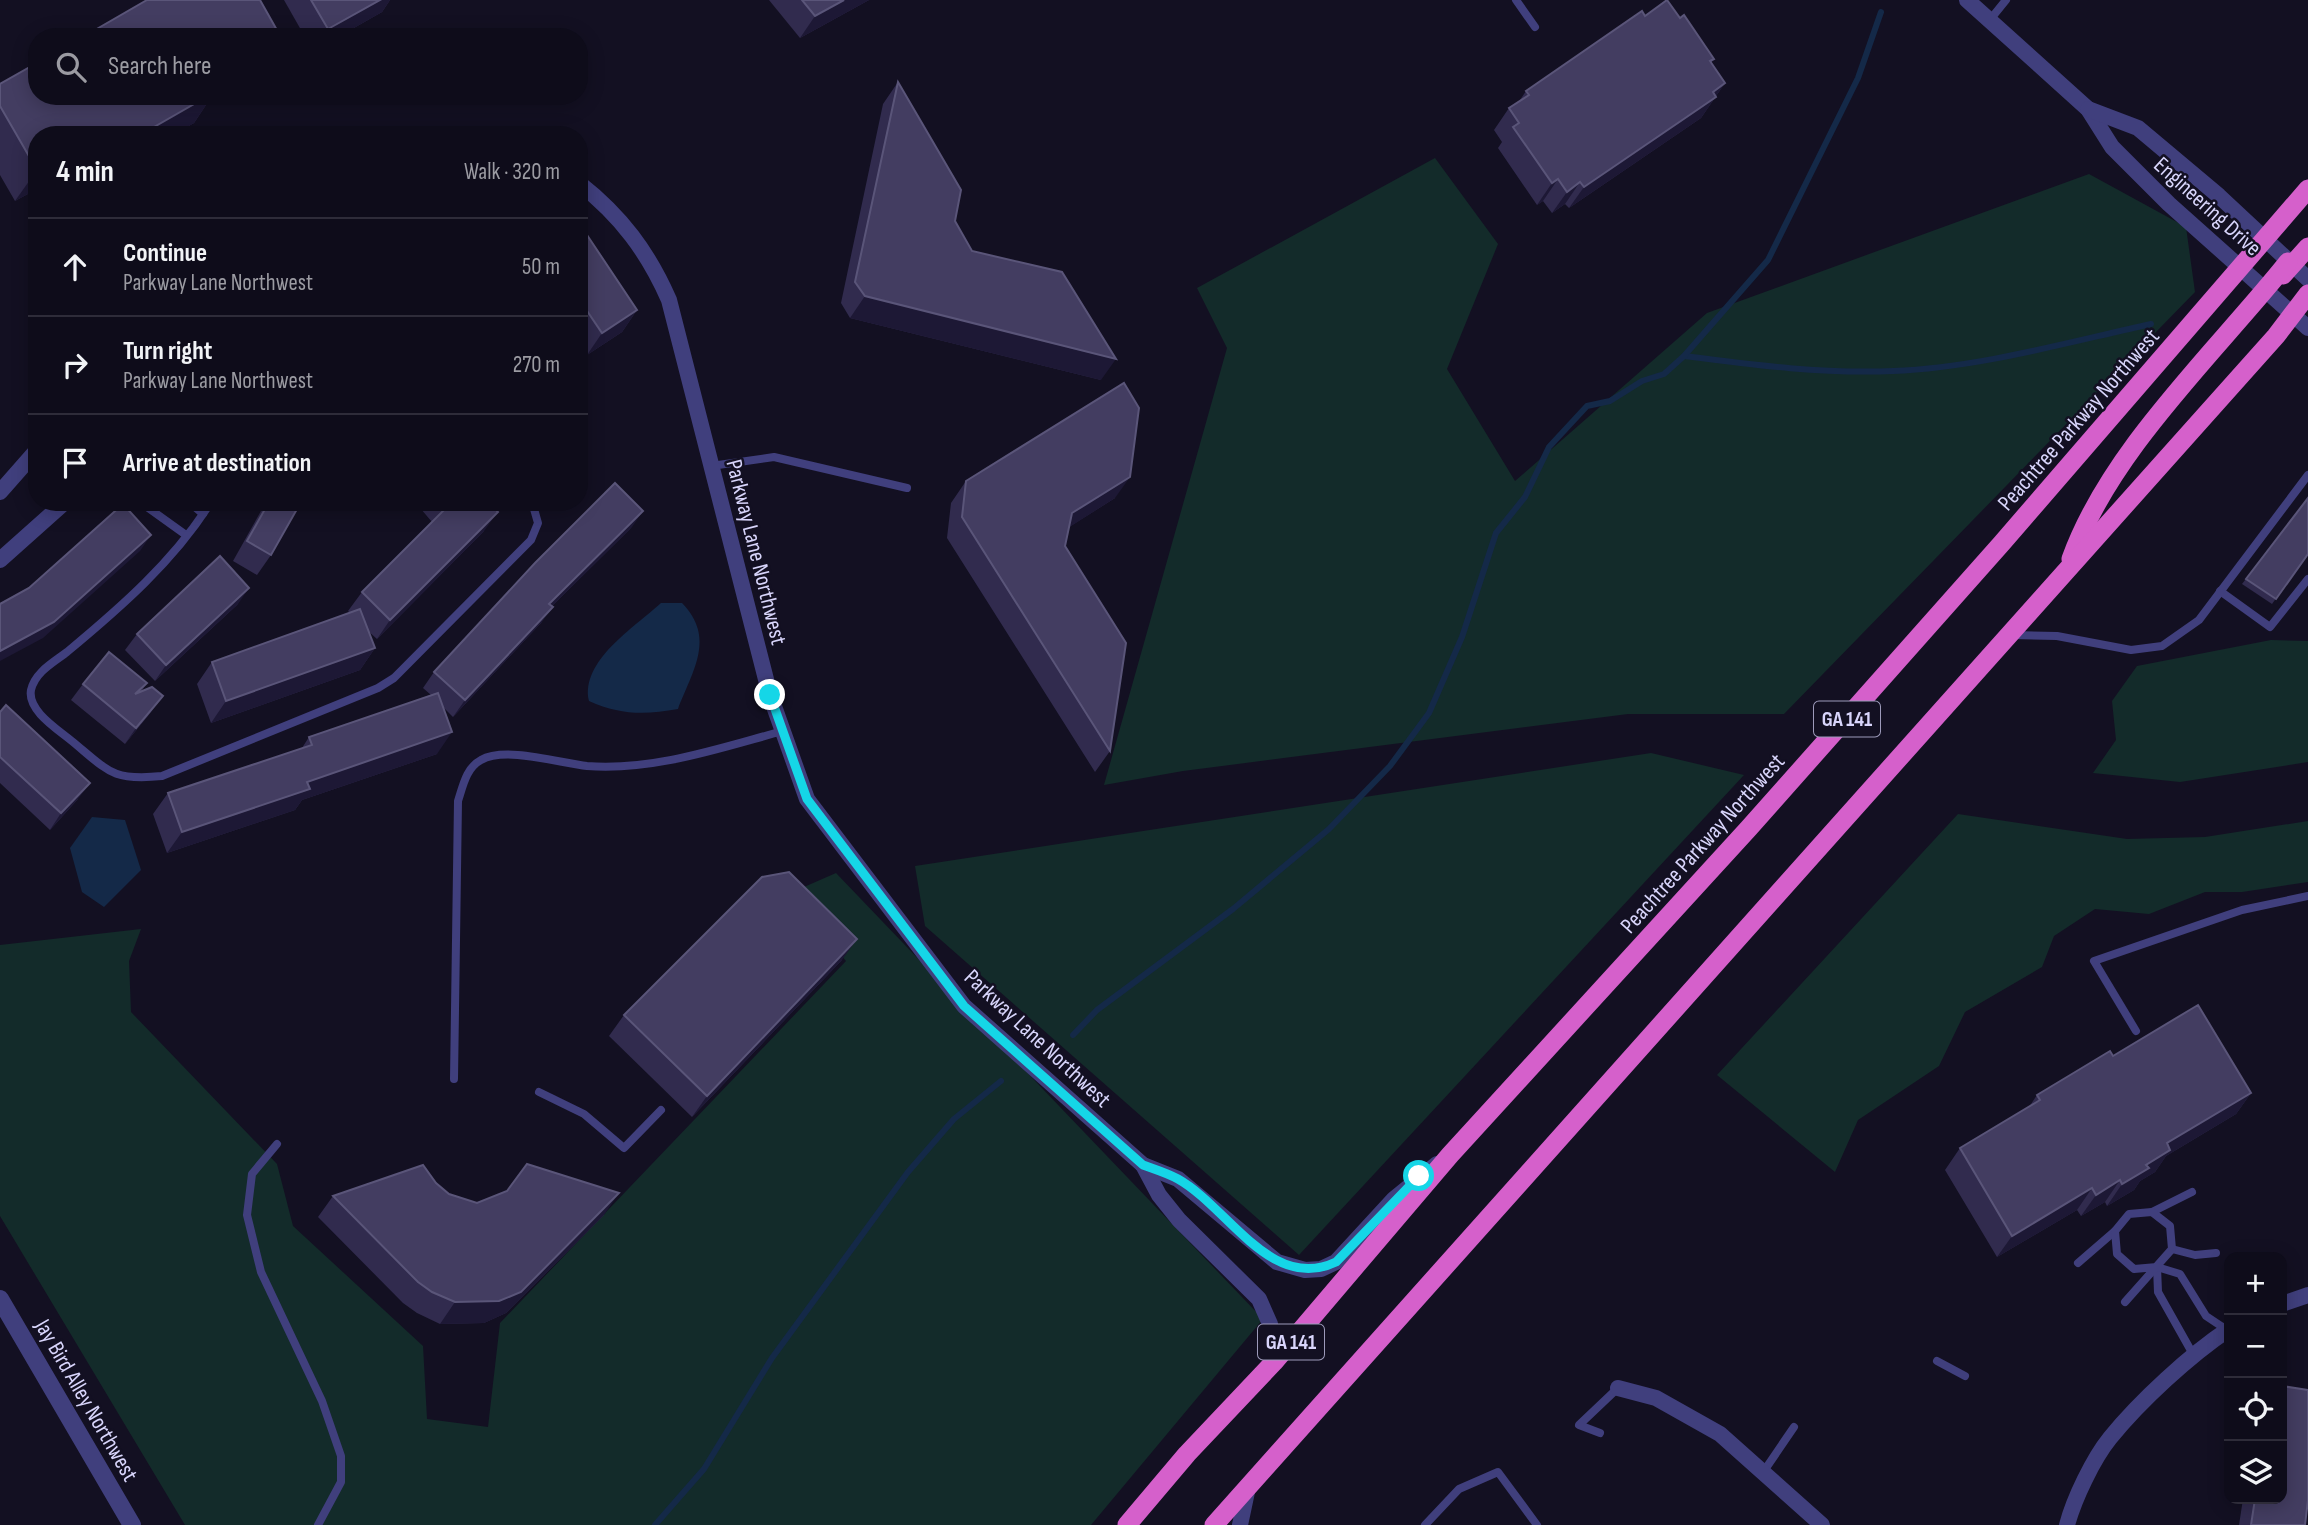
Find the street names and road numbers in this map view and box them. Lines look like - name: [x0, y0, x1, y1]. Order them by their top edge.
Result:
- street label: Engineering Drive: [2148, 151, 2267, 262]
- street label: Peachtree Parkway Northwest: [1992, 323, 2166, 516]
- street label: Parkway Lane Northwest: [719, 457, 793, 648]
- road number: GA 141: [1814, 702, 1880, 736]
- street label: Peachtree Parkway Northwest: [1615, 748, 1791, 939]
- street label: Parkway Lane Northwest: [958, 964, 1116, 1114]
- street label: Jay Bird Alley Northwest: [28, 1314, 144, 1487]
- road number: GA 141: [1258, 1324, 1324, 1360]

